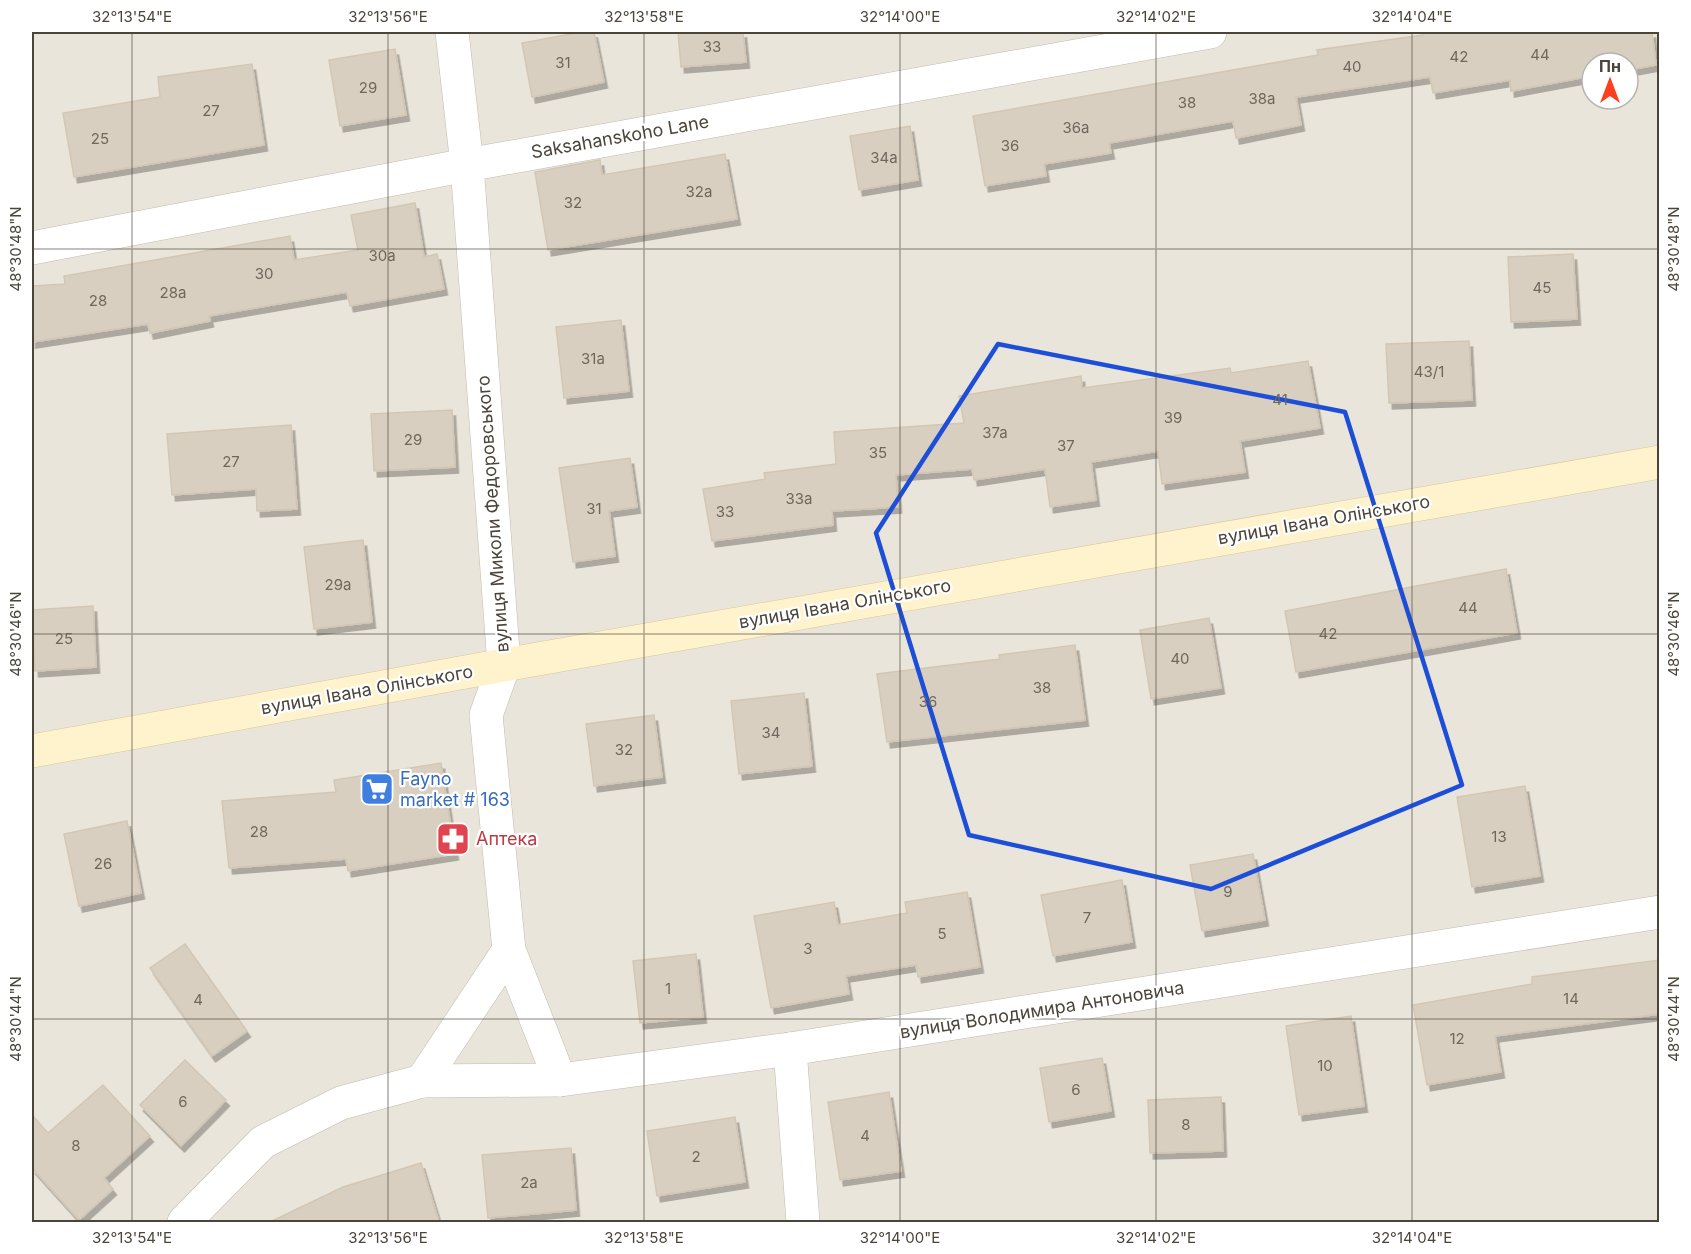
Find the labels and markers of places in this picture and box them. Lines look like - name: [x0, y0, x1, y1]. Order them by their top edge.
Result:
- place label: Fayno market # 163: [400, 768, 510, 810]
- supermarket icon: Fayno market # 163: [359, 771, 395, 807]
- pharmacy icon: Аптека: [435, 821, 471, 857]
- place label: Аптека: [476, 828, 537, 849]

